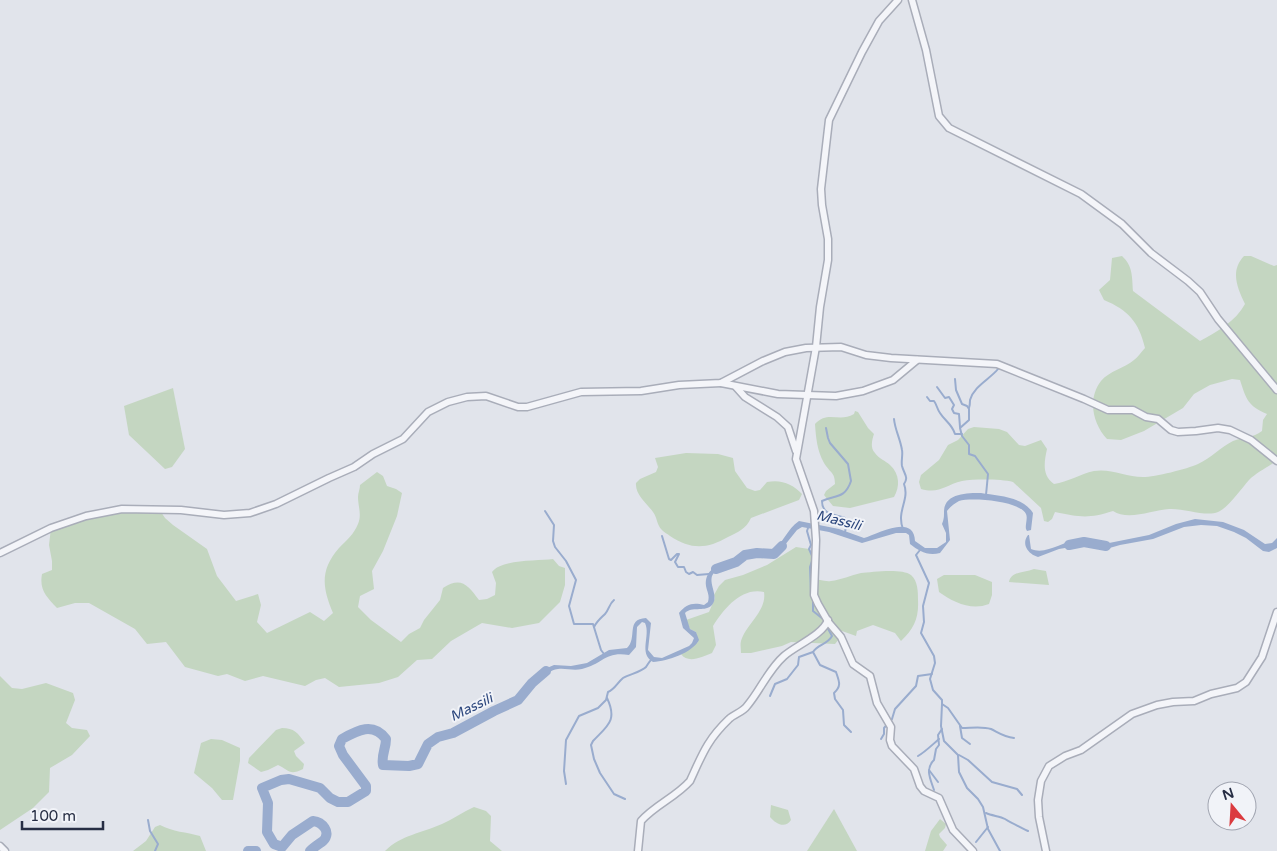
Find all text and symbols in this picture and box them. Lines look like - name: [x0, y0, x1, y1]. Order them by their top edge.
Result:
- water label: Massili: [815, 507, 864, 535]
- water label: Massili: [447, 689, 497, 725]
- north arrow: [1207, 781, 1257, 831]
- text: N: [1220, 784, 1236, 804]
- scale bar: [22, 798, 104, 830]
- text: 100 m: [30, 807, 76, 825]

